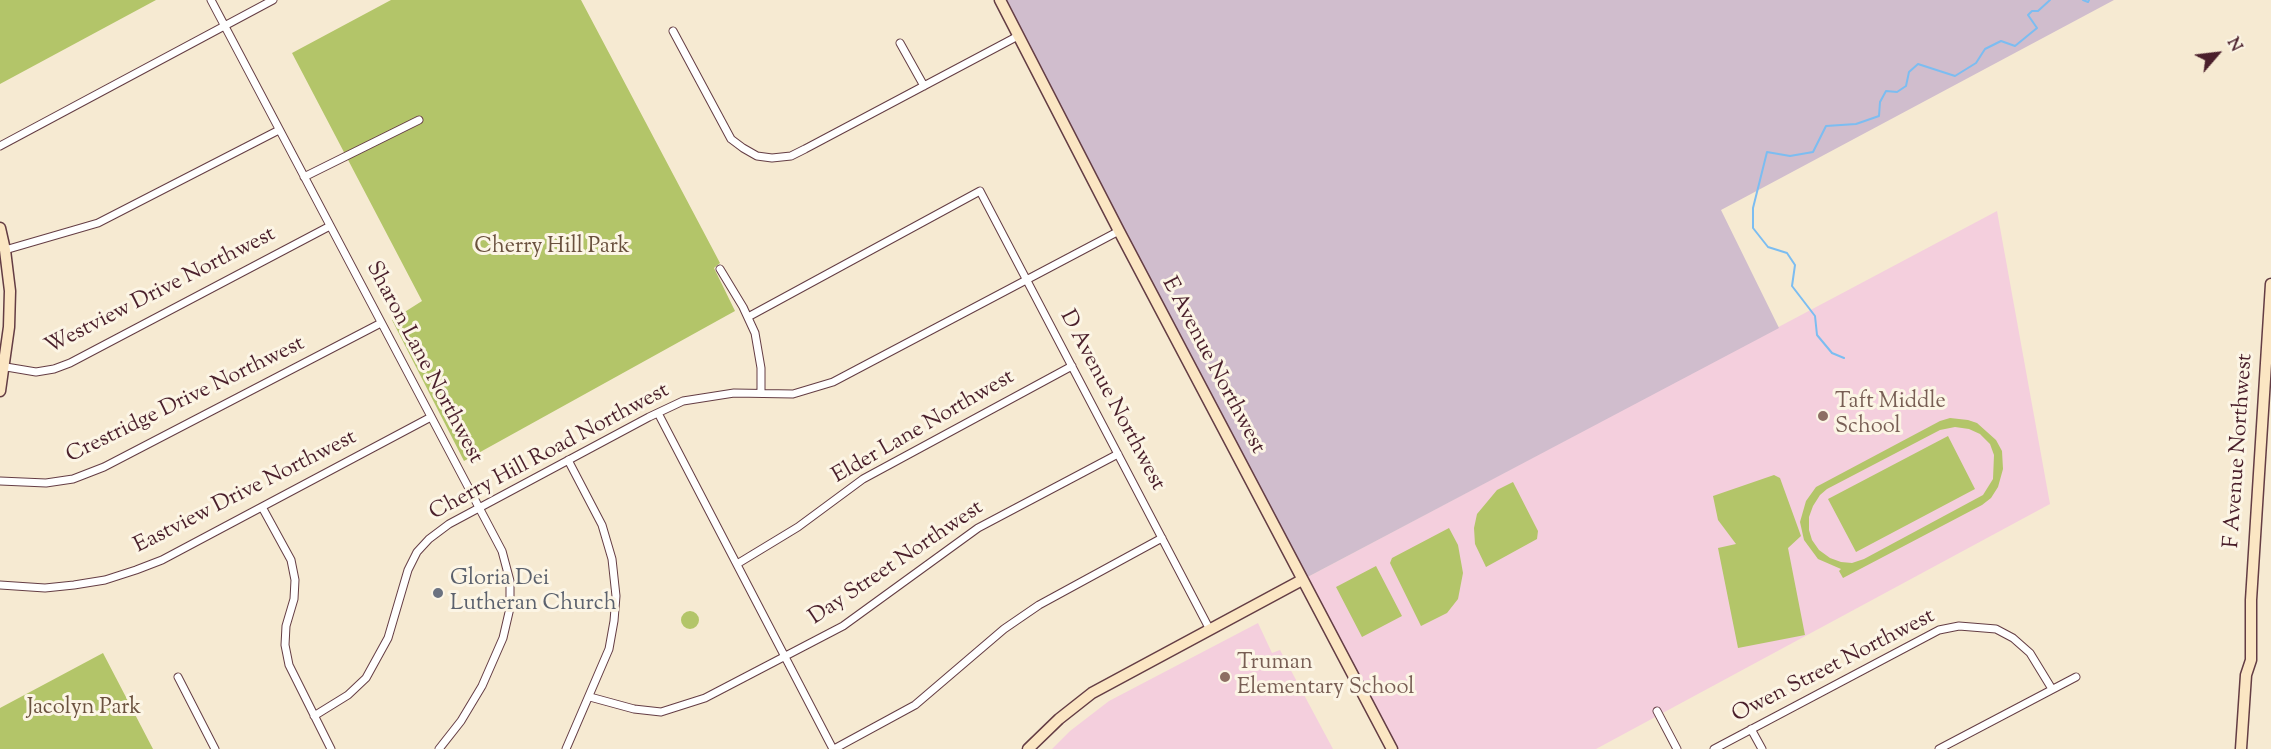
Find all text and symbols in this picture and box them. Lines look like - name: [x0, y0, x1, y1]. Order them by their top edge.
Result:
- north arrow: [2187, 24, 2247, 84]
- text: N: [2220, 34, 2246, 56]
- street label: Westview Drive Northwest: [41, 222, 281, 362]
- park label: Cherry Hill Park: [474, 235, 630, 261]
- street label: Sharon Lane Northwest: [359, 257, 487, 469]
- street label: E Avenue Northwest: [1154, 273, 1270, 459]
- street label: D Avenue Northwest: [1052, 306, 1170, 496]
- street label: Crestridge Drive Northwest: [63, 332, 309, 470]
- street label: F Avenue Northwest: [2220, 353, 2260, 549]
- street label: Elder Lane Northwest: [828, 365, 1020, 491]
- street label: Cherry Hill Road Northwest: [426, 379, 674, 527]
- place label: Taft Middle School: [1835, 390, 1946, 442]
- marker: Taft Middle School: [1816, 409, 1830, 423]
- street label: Eastview Drive Northwest: [130, 425, 362, 561]
- street label: Day Street Northwest: [805, 496, 989, 632]
- place label: Gloria Dei Lutheran Church: [450, 567, 617, 618]
- marker: Gloria Dei Lutheran Church: [431, 586, 445, 600]
- street label: Owen Street Northwest: [1728, 604, 1940, 730]
- place label: Truman Elementary School: [1237, 651, 1414, 702]
- marker: Truman Elementary School: [1218, 670, 1232, 684]
- park label: Jacolyn Park: [27, 696, 141, 722]

